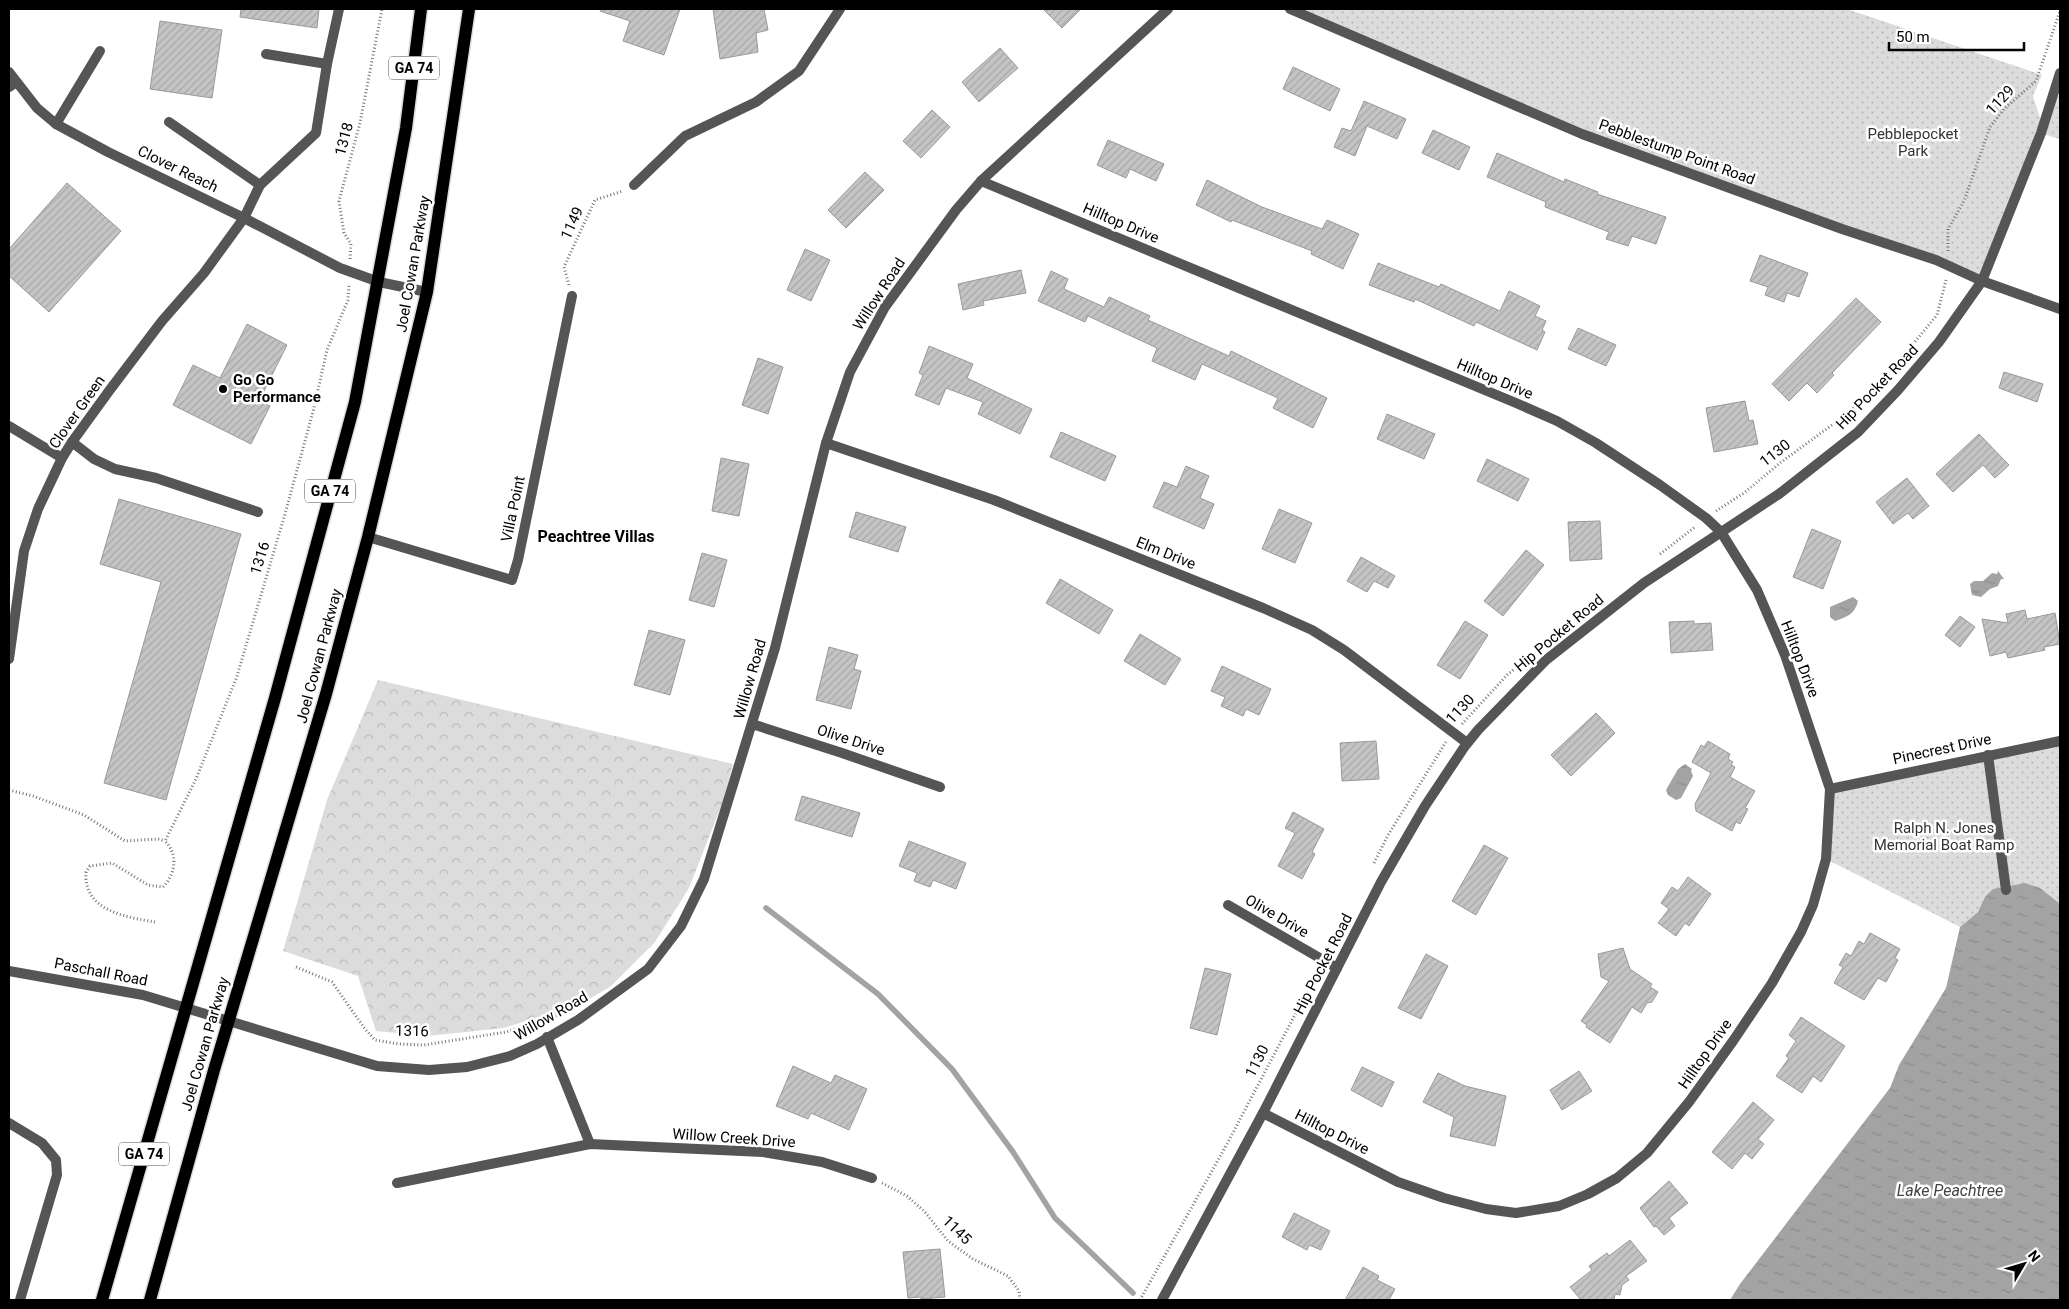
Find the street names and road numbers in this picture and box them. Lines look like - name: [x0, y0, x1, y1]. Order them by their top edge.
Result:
- road number: GA 74: [389, 56, 439, 80]
- street label: 1129: [1982, 82, 2018, 118]
- street label: Pebblestump Point Road: [1596, 115, 1758, 189]
- street label: 1318: [331, 120, 357, 158]
- street label: Clover Reach: [135, 142, 221, 196]
- street label: Joel Cowan Parkway: [392, 194, 434, 334]
- street label: Hilltop Drive: [1080, 199, 1162, 247]
- street label: 1149: [557, 204, 587, 242]
- street label: Willow Road: [849, 255, 909, 333]
- street label: Hip Pocket Road: [1832, 341, 1922, 433]
- street label: Hilltop Drive: [1454, 355, 1536, 403]
- street label: Clover Green: [45, 372, 109, 452]
- street label: 1130: [1756, 436, 1794, 470]
- street label: Villa Point: [497, 474, 529, 544]
- road number: GA 74: [305, 480, 355, 502]
- street label: Elm Drive: [1134, 533, 1199, 573]
- street label: 1316: [246, 539, 274, 577]
- street label: Joel Cowan Parkway: [292, 587, 346, 725]
- street label: Hip Pocket Road: [1511, 591, 1607, 675]
- street label: Hilltop Drive: [1777, 618, 1823, 700]
- street label: Willow Road: [730, 637, 770, 721]
- street label: 1130: [1442, 691, 1478, 727]
- street label: Olive Drive: [815, 721, 887, 759]
- street label: Pinecrest Drive: [1891, 730, 1993, 768]
- street label: Olive Drive: [1242, 891, 1312, 941]
- street label: Hip Pocket Road: [1290, 911, 1356, 1017]
- street label: Paschall Road: [53, 954, 149, 990]
- street label: Joel Cowan Parkway: [177, 975, 233, 1113]
- street label: Willow Road: [511, 988, 591, 1044]
- street label: Hilltop Drive: [1674, 1016, 1736, 1092]
- street label: 1316: [395, 1022, 429, 1040]
- street label: 1130: [1241, 1042, 1273, 1080]
- street label: Hilltop Drive: [1292, 1106, 1372, 1158]
- street label: Willow Creek Drive: [672, 1125, 796, 1151]
- road number: GA 74: [119, 1142, 169, 1166]
- street label: 1145: [939, 1212, 975, 1248]

